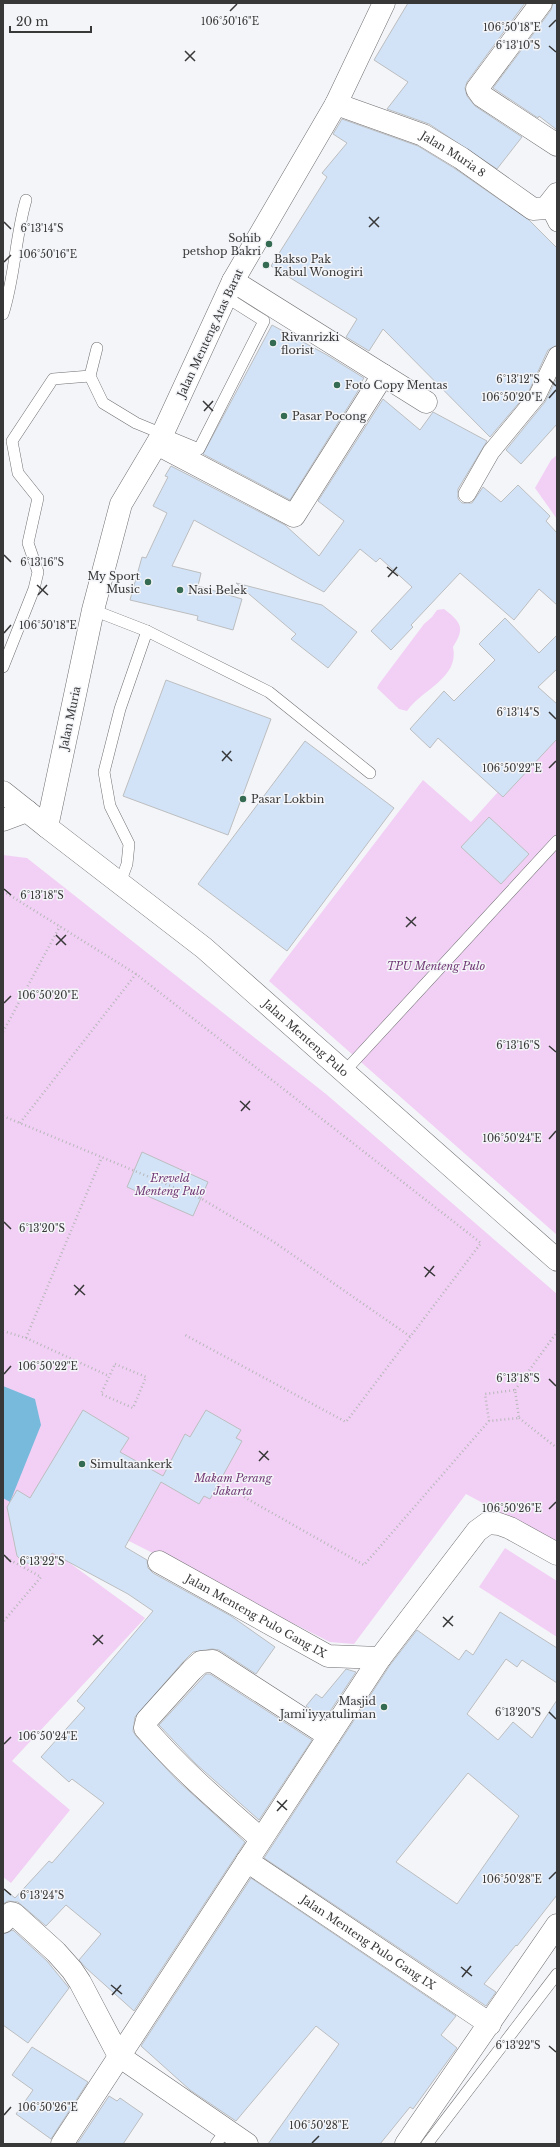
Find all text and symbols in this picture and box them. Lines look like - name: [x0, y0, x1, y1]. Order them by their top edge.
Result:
- scale bar: [10, 8, 91, 34]
- text: 20 m: [16, 14, 48, 29]
- text: 106°50'16"E: [201, 15, 259, 28]
- text: 106°50'18"E: [483, 21, 541, 34]
- text: 6°13'10"S: [496, 39, 540, 52]
- street label: Jalan Muria 8: [416, 127, 488, 180]
- text: 6°13'14"S: [21, 222, 63, 235]
- place label: Sohib petshop Bakri: [182, 231, 261, 258]
- marker: Sohib petshop Bakri: [264, 239, 274, 249]
- text: 106°50'16"E: [19, 248, 77, 261]
- place label: Bakso Pak Kabul Wonogiri: [274, 252, 363, 279]
- marker: Bakso Pak Kabul Wonogiri: [261, 260, 271, 270]
- street label: Jalan Menteng Atas Barat: [173, 266, 246, 401]
- place label: Rivanrizki florist: [281, 330, 340, 357]
- marker: Rivanrizki florist: [268, 338, 278, 348]
- text: 6°13'12"S: [496, 373, 540, 386]
- place label: Foto Copy Mentas: [345, 378, 448, 392]
- marker: Foto Copy Mentas: [332, 380, 342, 390]
- text: 106°50'20"E: [482, 391, 542, 404]
- place label: Pasar Pocong: [292, 409, 367, 423]
- marker: Pasar Pocong: [279, 411, 289, 421]
- text: 6°13'16"S: [20, 556, 64, 569]
- place label: My Sport Music: [87, 569, 141, 596]
- marker: My Sport Music: [143, 577, 153, 587]
- place label: Nasi Belek: [188, 583, 247, 597]
- marker: Nasi Belek: [175, 585, 185, 595]
- text: 106°50'18"E: [19, 619, 77, 632]
- street label: Jalan Muria: [56, 684, 84, 753]
- text: 6°13'14"S: [497, 706, 539, 719]
- text: 106°50'22"E: [482, 762, 542, 775]
- place label: Pasar Lokbin: [251, 792, 325, 806]
- marker: Pasar Lokbin: [238, 794, 248, 804]
- text: 6°13'18"S: [20, 889, 64, 902]
- park label: TPU Menteng Pulo: [387, 959, 485, 973]
- text: 106°50'20"E: [18, 989, 78, 1002]
- street label: Jalan Menteng Pulo: [259, 995, 352, 1080]
- text: 6°13'16"S: [496, 1039, 540, 1052]
- text: 106°50'24"E: [482, 1132, 542, 1145]
- park label: Ereveld Menteng Pulo: [134, 1171, 206, 1198]
- text: 6°13'20"S: [19, 1222, 65, 1235]
- text: 106°50'22"E: [18, 1360, 78, 1373]
- text: 6°13'18"S: [496, 1372, 540, 1385]
- place label: Simultaankerk: [90, 1457, 172, 1471]
- marker: Simultaankerk: [77, 1459, 87, 1469]
- park label: Makam Perang Jakarta: [193, 1471, 273, 1498]
- text: 106°50'26"E: [482, 1502, 542, 1515]
- text: 6°13'22"S: [19, 1555, 65, 1568]
- street label: Jalan Menteng Pulo Gang IX: [181, 1570, 330, 1661]
- place label: Masjid Jami'iyyatuliman: [278, 1694, 377, 1721]
- marker: Masjid Jami'iyyatuliman: [379, 1702, 389, 1712]
- text: 6°13'20"S: [495, 1706, 541, 1719]
- text: 106°50'24"E: [18, 1730, 78, 1743]
- text: 106°50'28"E: [482, 1873, 542, 1886]
- text: 6°13'24"S: [20, 1889, 64, 1902]
- street label: Jalan Menteng Pulo Gang IX: [297, 1891, 439, 1993]
- text: 6°13'22"S: [495, 2039, 541, 2052]
- text: 106°50'26"E: [18, 2101, 78, 2114]
- text: 106°50'28"E: [289, 2119, 349, 2132]

